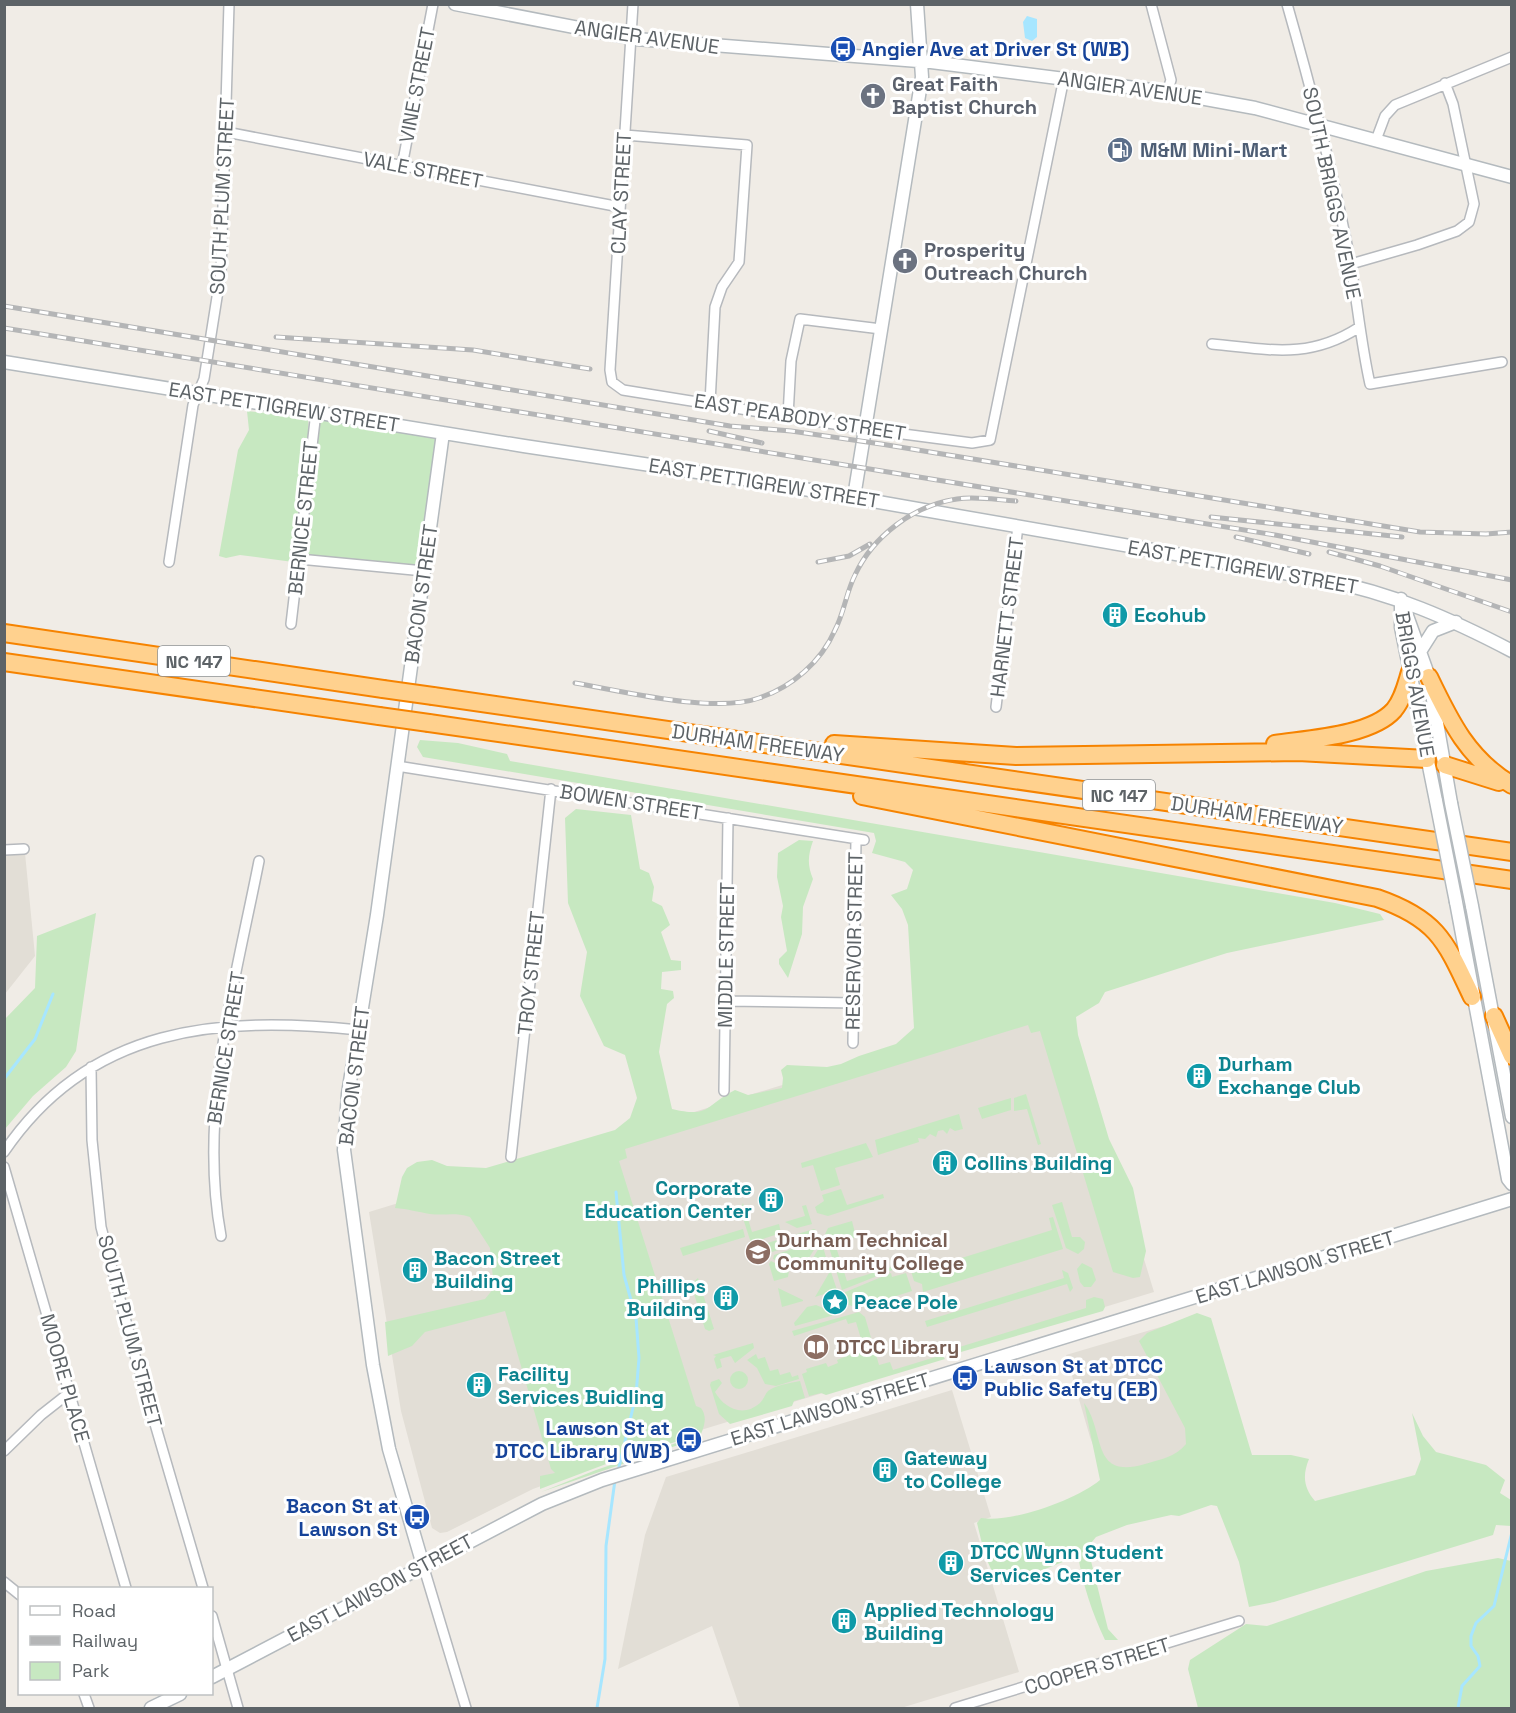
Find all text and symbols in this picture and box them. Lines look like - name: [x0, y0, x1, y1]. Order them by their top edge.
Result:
- street label: ANGIER AVENUE: [573, 14, 721, 60]
- street label: VINE STREET: [393, 25, 441, 145]
- bus stop icon: Angier Ave at Driver St (WB): [828, 34, 858, 64]
- place label: Angier Ave at Driver St (WB): [862, 36, 1129, 62]
- street label: ANGIER AVENUE: [1056, 65, 1204, 111]
- place label: Great Faith Baptist Church: [892, 71, 1037, 120]
- church icon: Great Faith Baptist Church: [858, 81, 888, 111]
- street label: SOUTH BRIGGS AVENUE: [1297, 85, 1367, 301]
- street label: SOUTH PLUM STREET: [204, 96, 240, 295]
- street label: CLAY STREET: [605, 131, 637, 255]
- fuel station icon: M&M Mini-Mart: [1105, 135, 1135, 165]
- place label: M&M Mini-Mart: [1140, 137, 1288, 163]
- street label: VALE STREET: [361, 146, 485, 194]
- place label: Prosperity Outreach Church: [924, 237, 1088, 286]
- church icon: Prosperity Outreach Church: [890, 246, 920, 276]
- street label: EAST PETTIGREW STREET: [167, 376, 402, 438]
- street label: EAST PEABODY STREET: [692, 387, 908, 447]
- street label: BERNICE STREET: [282, 439, 324, 596]
- street label: EAST PETTIGREW STREET: [647, 452, 882, 514]
- street label: BACON STREET: [398, 522, 444, 665]
- street label: EAST PETTIGREW STREET: [1126, 534, 1360, 600]
- street label: HARNETT STREET: [984, 535, 1030, 699]
- building icon: Ecohub: [1100, 600, 1130, 630]
- place label: Ecohub: [1134, 602, 1206, 628]
- street label: BRIGGS AVENUE: [1389, 609, 1441, 759]
- road number: NC 147: [158, 646, 230, 676]
- street label: DURHAM FREEWAY: [670, 718, 846, 768]
- street label: BOWEN STREET: [558, 778, 704, 826]
- road number: NC 147: [1083, 780, 1155, 810]
- street label: DURHAM FREEWAY: [1169, 790, 1345, 840]
- street label: RESERVOIR STREET: [839, 851, 869, 1030]
- street label: MIDDLE STREET: [712, 882, 740, 1028]
- street label: TROY STREET: [512, 909, 550, 1036]
- street label: BERNICE STREET: [201, 969, 251, 1126]
- street label: BACON STREET: [333, 1004, 375, 1147]
- place label: Durham Exchange Club: [1218, 1051, 1361, 1100]
- building icon: Durham Exchange Club: [1184, 1061, 1214, 1091]
- building icon: Collins Building: [930, 1148, 960, 1178]
- place label: Collins Building: [964, 1150, 1112, 1176]
- place label: Corporate Education Center: [585, 1175, 752, 1224]
- building icon: Corporate Education Center: [756, 1185, 786, 1215]
- street label: EAST LAWSON STREET: [1192, 1224, 1398, 1310]
- place label: Durham Technical Community College: [777, 1227, 964, 1276]
- street label: SOUTH PLUM STREET: [92, 1232, 168, 1430]
- school or university icon: Durham Technical Community College: [743, 1237, 773, 1267]
- place label: Bacon Street Building: [434, 1245, 561, 1294]
- building icon: Bacon Street Building: [400, 1255, 430, 1285]
- place label: Phillips Building: [627, 1273, 706, 1322]
- building icon: Phillips Building: [711, 1283, 741, 1313]
- place icon: Peace Pole: [820, 1287, 850, 1317]
- place label: Peace Pole: [854, 1289, 958, 1315]
- street label: MOORE PLACE: [34, 1311, 96, 1445]
- library icon: DTCC Library: [801, 1332, 831, 1362]
- place label: DTCC Library: [836, 1334, 959, 1360]
- place label: Lawson St at DTCC Public Safety (EB): [984, 1353, 1163, 1402]
- place label: Facility Services Buidling: [498, 1361, 664, 1410]
- bus stop icon: Lawson St at DTCC Public Safety (EB): [950, 1363, 980, 1393]
- street label: EAST LAWSON STREET: [727, 1366, 933, 1452]
- building icon: Facility Services Buidling: [464, 1370, 494, 1400]
- place label: Lawson St at DTCC Library (WB): [495, 1415, 670, 1464]
- bus stop icon: Lawson St at DTCC Library (WB): [674, 1425, 704, 1455]
- place label: Gateway to College: [904, 1445, 1002, 1494]
- building icon: Gateway to College: [870, 1455, 900, 1485]
- place label: Bacon St at Lawson St: [286, 1493, 398, 1542]
- bus stop icon: Bacon St at Lawson St: [402, 1502, 432, 1532]
- street label: EAST LAWSON STREET: [283, 1528, 478, 1648]
- place label: DTCC Wynn Student Services Center: [970, 1539, 1164, 1588]
- building icon: DTCC Wynn Student Services Center: [936, 1548, 966, 1578]
- legend: [18, 1587, 213, 1695]
- place label: Applied Technology Building: [864, 1597, 1054, 1646]
- text: Road: [72, 1599, 116, 1622]
- building icon: Applied Technology Building: [829, 1606, 859, 1636]
- text: Railway: [72, 1629, 138, 1652]
- street label: COOPER STREET: [1021, 1631, 1173, 1700]
- text: Park: [72, 1659, 110, 1682]

